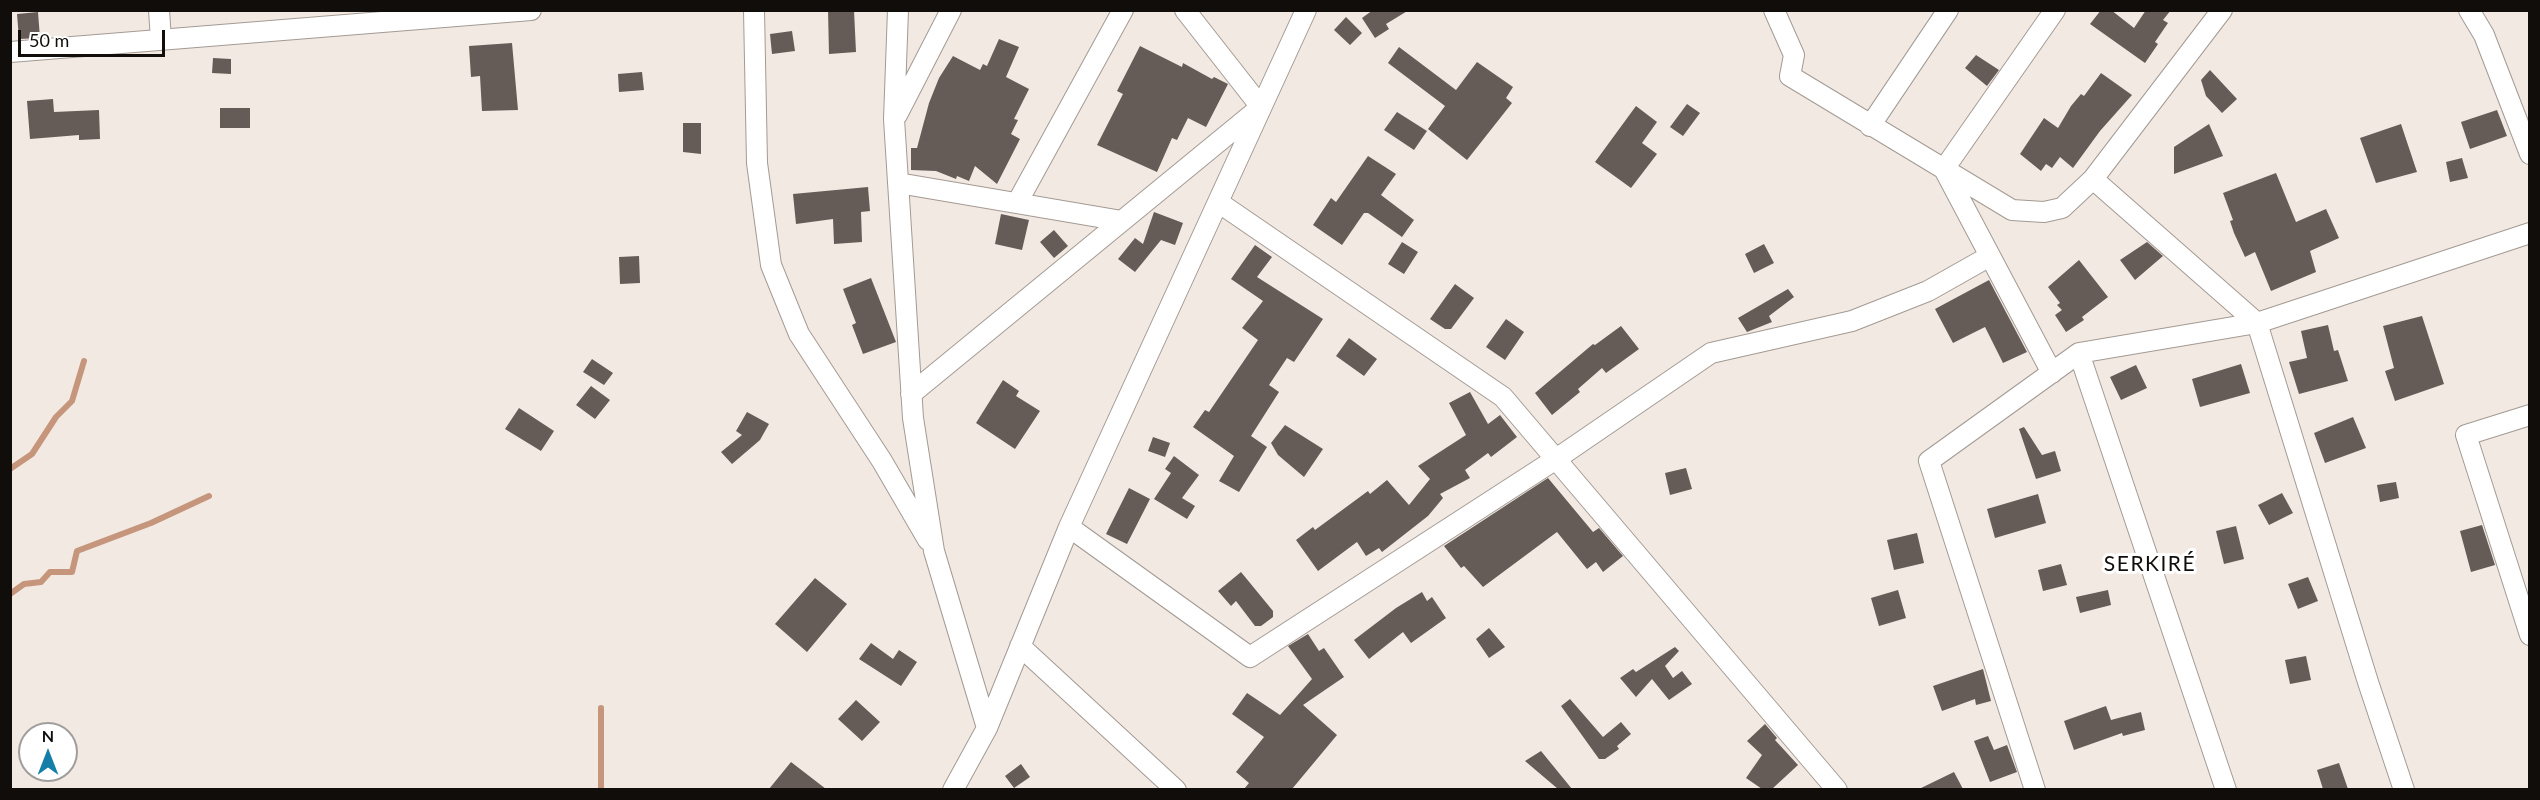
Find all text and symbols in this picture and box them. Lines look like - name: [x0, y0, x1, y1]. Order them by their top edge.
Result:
- scale bar: [21, 18, 168, 56]
- text: 50 m: [29, 29, 69, 51]
- district label: SERKIRÉ: [2104, 551, 2196, 577]
- north arrow: [18, 722, 78, 782]
- text: N: [42, 726, 54, 745]

